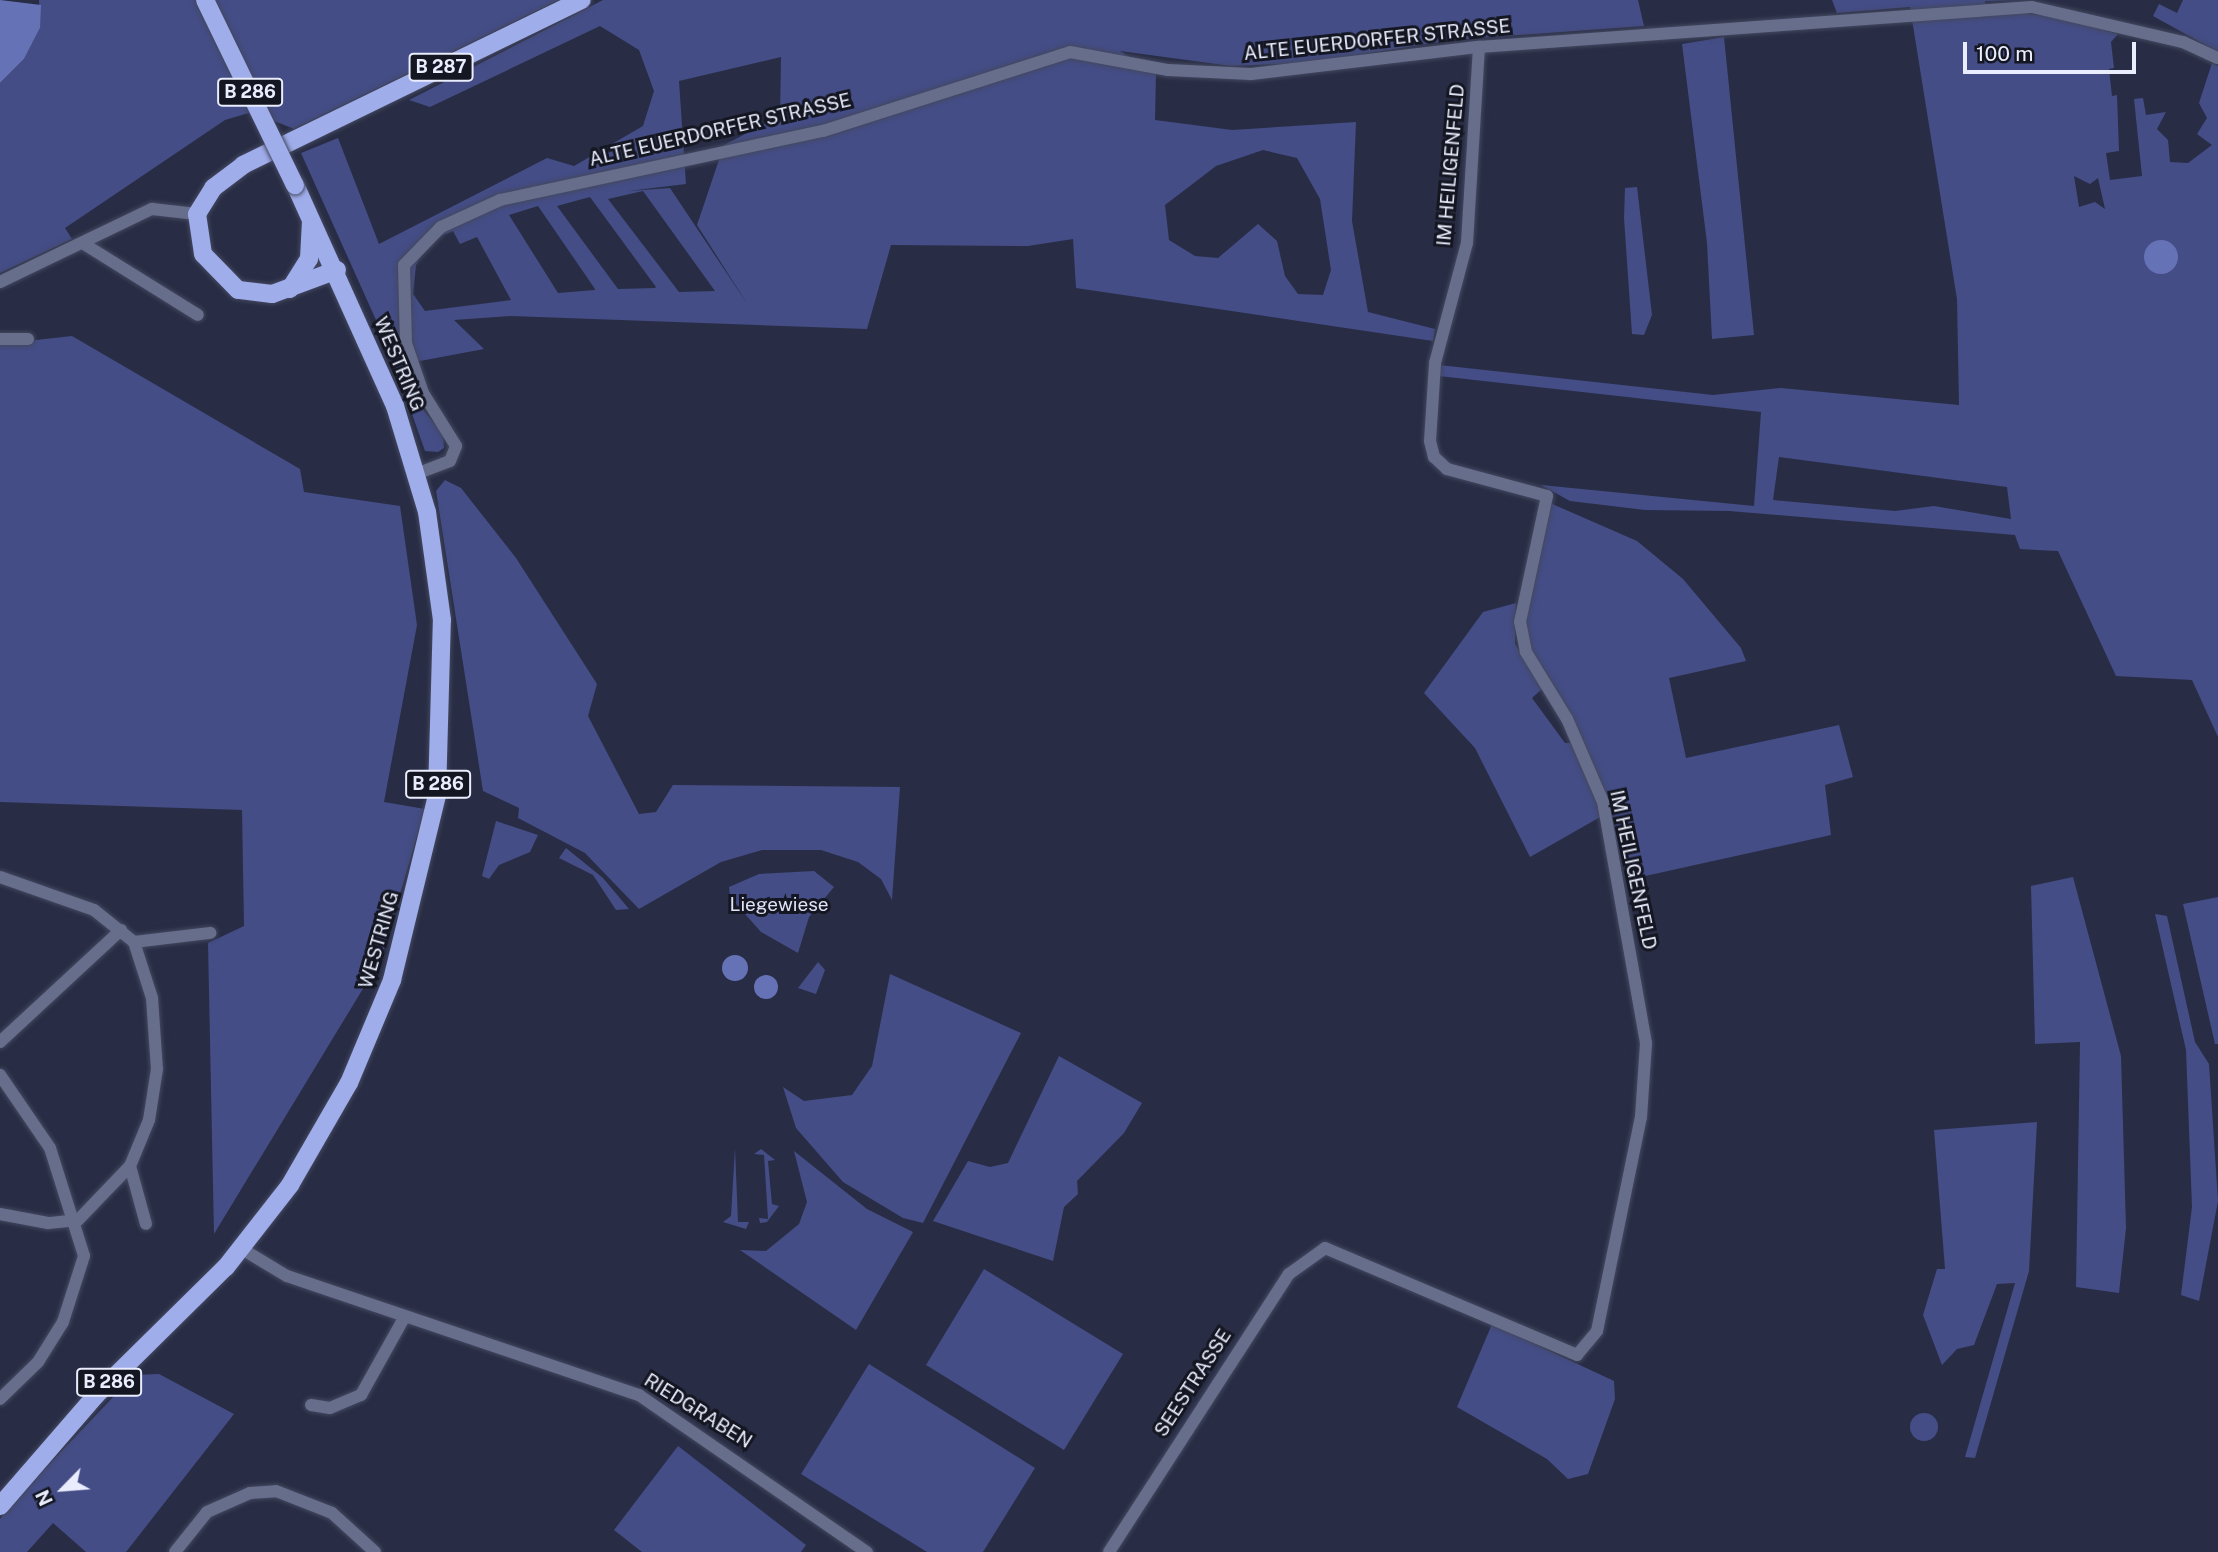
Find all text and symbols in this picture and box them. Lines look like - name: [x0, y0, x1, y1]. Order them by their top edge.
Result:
- street label: ALTE EUERDORFER STRASSE: [1243, 15, 1511, 65]
- scale bar: [1966, 28, 2139, 72]
- text: 100 m: [1976, 41, 2033, 66]
- road number: B 287: [408, 52, 474, 82]
- road number: B 286: [217, 78, 283, 106]
- street label: IM HEILIGENFELD: [1433, 83, 1469, 247]
- street label: ALTE EUERDORFER STRASSE: [587, 89, 853, 171]
- street label: WESTRING: [369, 313, 429, 415]
- road number: B 286: [405, 770, 471, 798]
- street label: IM HEILIGENFELD: [1605, 788, 1661, 952]
- street label: WESTRING: [354, 889, 404, 991]
- park label: Liegewiese: [729, 894, 829, 916]
- street label: SEESTRASSE: [1150, 1325, 1236, 1441]
- road number: B 286: [76, 1367, 142, 1396]
- street label: RIEDGRABEN: [640, 1369, 756, 1453]
- north arrow: [28, 1454, 98, 1524]
- text: N: [31, 1486, 57, 1509]

